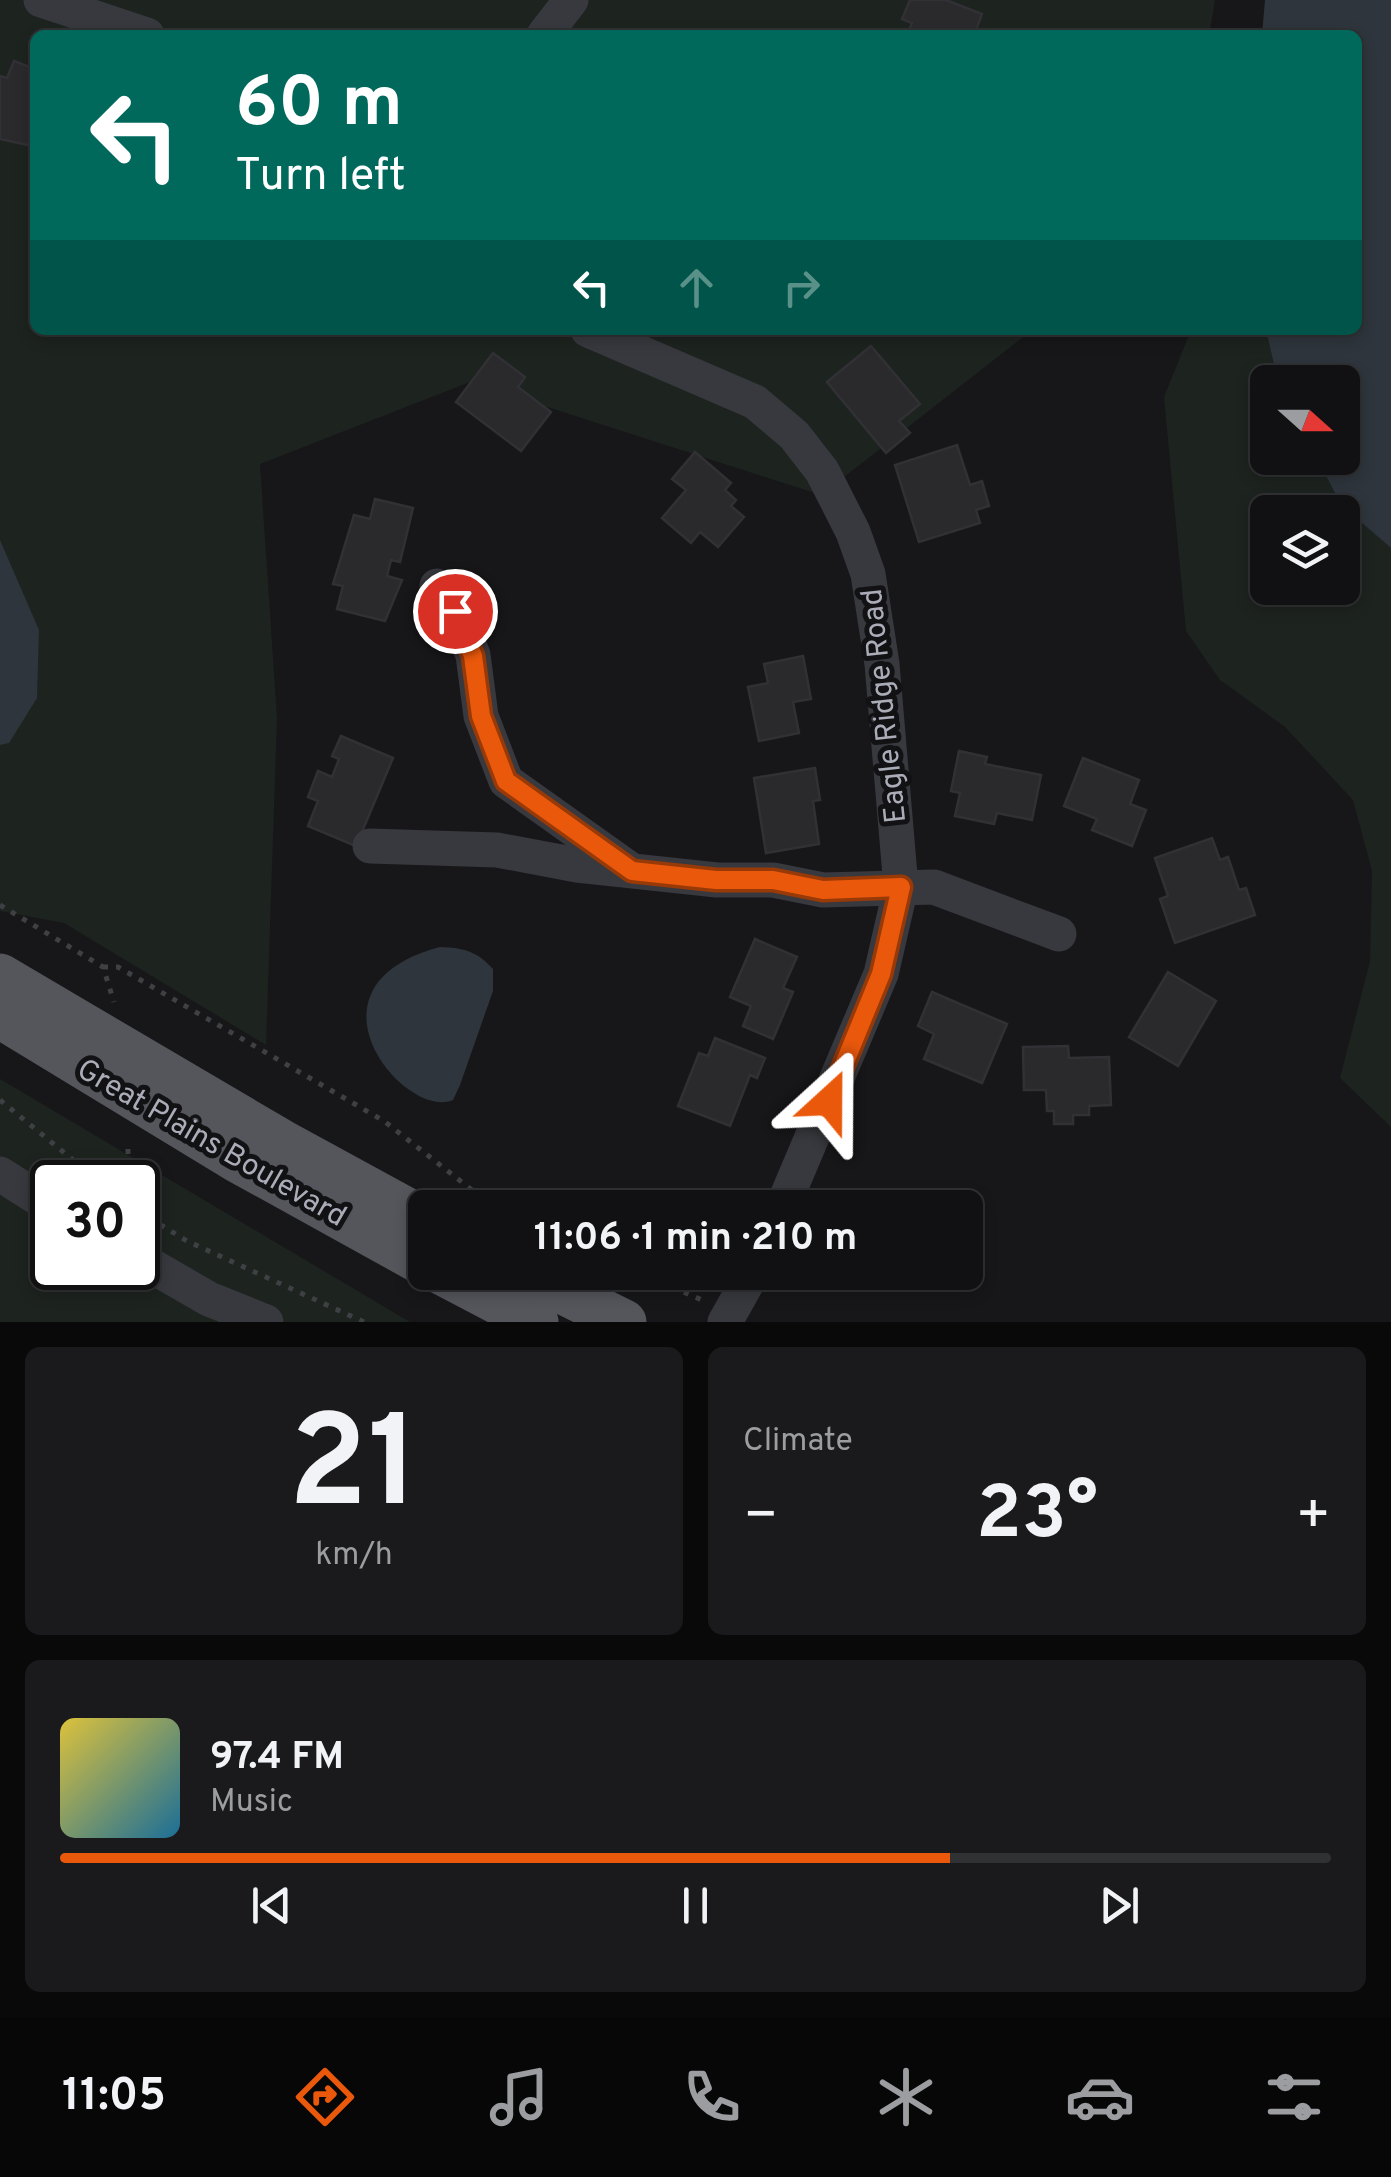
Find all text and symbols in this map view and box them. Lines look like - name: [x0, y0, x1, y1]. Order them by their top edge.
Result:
- text: 60 m: [235, 62, 403, 151]
- icon: left: [70, 70, 200, 200]
- text: Turn left: [235, 149, 406, 206]
- icon: left: [564, 260, 619, 315]
- icon: ahead: [669, 260, 724, 315]
- icon: right: [774, 260, 829, 315]
- north arrow: [1250, 365, 1360, 475]
- map controls: [1250, 365, 1360, 605]
- button: layers: [1250, 495, 1360, 605]
- pin: [413, 569, 498, 654]
- icon: arrive: [428, 584, 483, 639]
- street label: Eagle Ridge Road: [855, 587, 916, 825]
- position arrow: [777, 1049, 881, 1153]
- street label: Great Plains Boulevard: [69, 1052, 352, 1236]
- speed limit sign: 30: [30, 1160, 160, 1290]
- text: 11:06 · 1 min · 210 m: [534, 1215, 857, 1264]
- text: 21: [288, 1388, 420, 1553]
- text: Climate: [743, 1422, 853, 1462]
- text: 23°: [976, 1470, 1098, 1565]
- text: −: [743, 1483, 778, 1553]
- text: +: [1296, 1483, 1331, 1553]
- text: km/h: [315, 1536, 393, 1576]
- text: 97.4 FM: [210, 1734, 344, 1783]
- text: Music: [210, 1783, 293, 1823]
- icon: previous: [244, 1878, 299, 1933]
- icon: pause: [668, 1878, 723, 1933]
- icon: next: [1092, 1878, 1147, 1933]
- icon: directions: [290, 2062, 360, 2132]
- icon: music: [484, 2062, 554, 2132]
- icon: phone: [677, 2062, 747, 2132]
- icon: climate: [871, 2062, 941, 2132]
- icon: car: [1065, 2062, 1135, 2132]
- icon: filters: [1259, 2062, 1329, 2132]
- text: 11:05: [62, 2069, 166, 2126]

